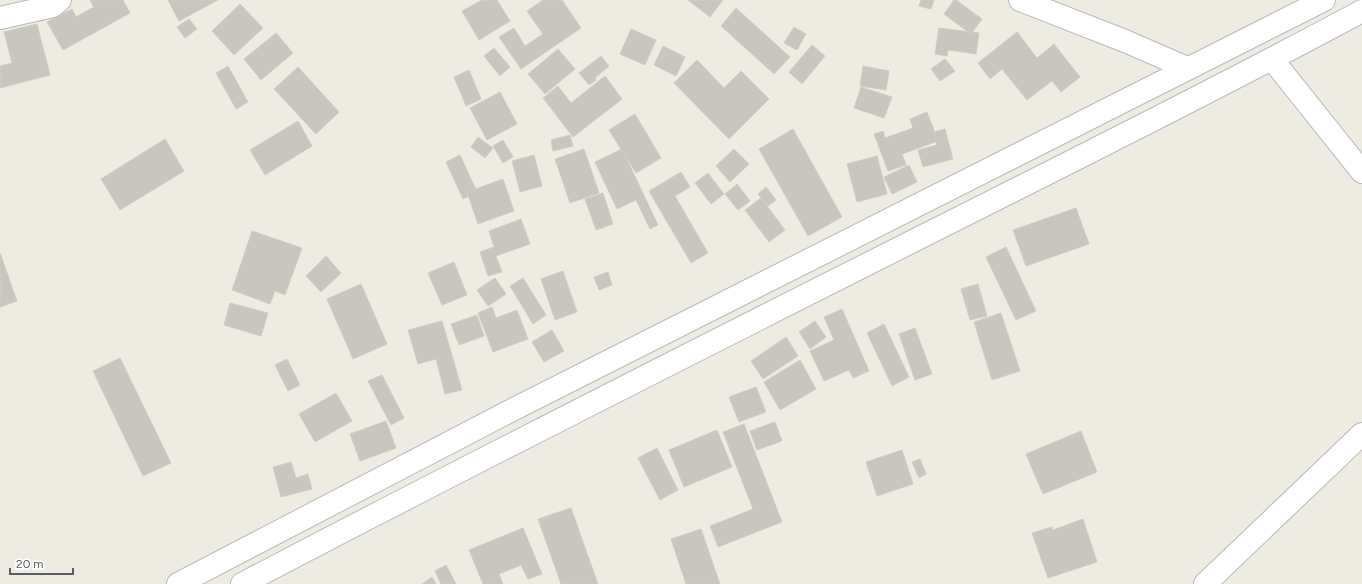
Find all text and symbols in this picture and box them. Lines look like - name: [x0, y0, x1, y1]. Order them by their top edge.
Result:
- scale bar: [10, 550, 73, 576]
- text: 20 m: [16, 557, 44, 571]

